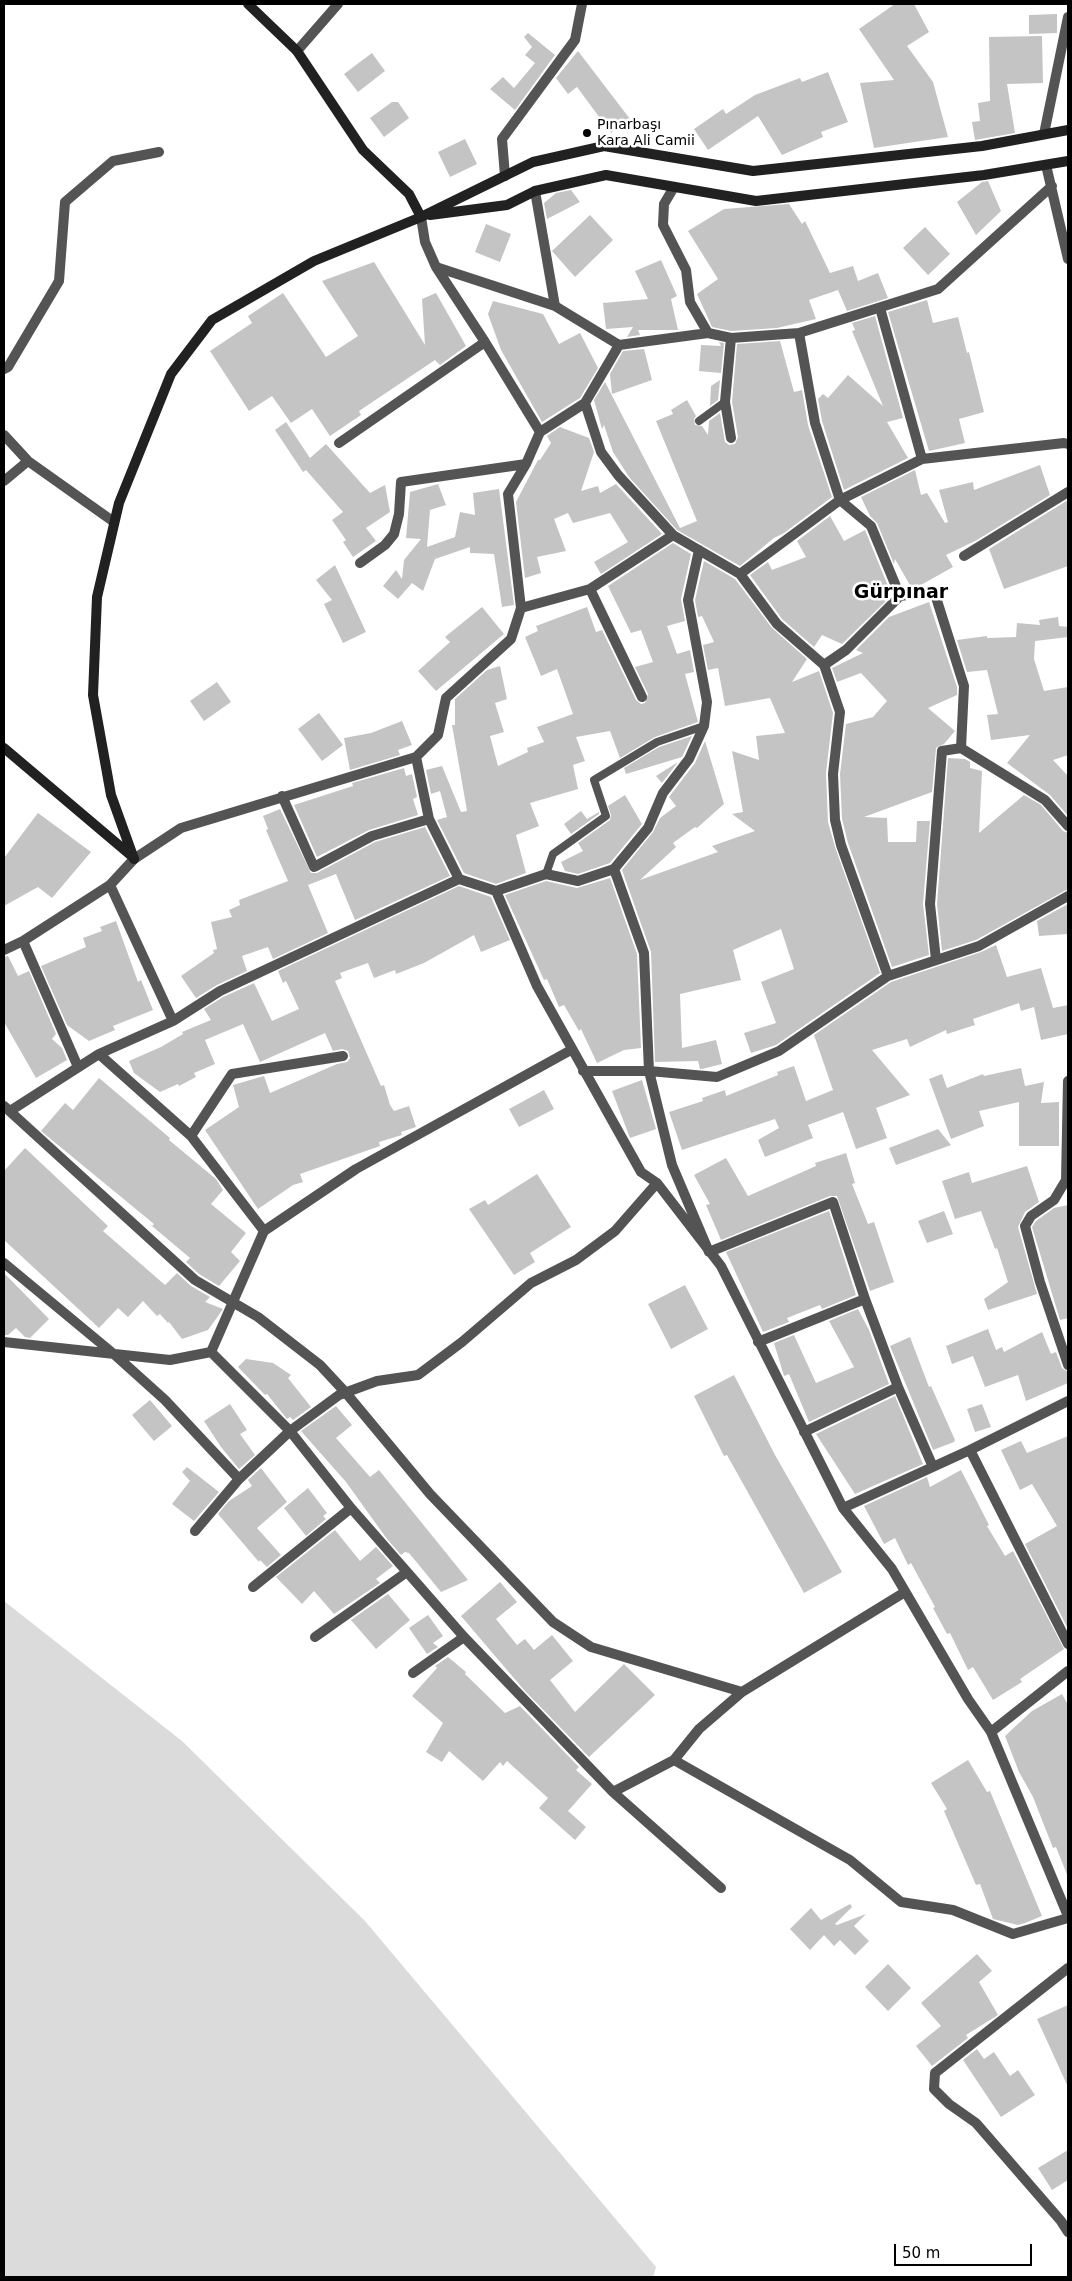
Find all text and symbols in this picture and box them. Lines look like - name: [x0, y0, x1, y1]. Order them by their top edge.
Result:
- place label: Pınarbaşı Kara Ali Camii: [597, 117, 695, 150]
- marker: Pınarbaşı Kara Ali Camii: [581, 127, 593, 139]
- district label: Gürpınar: [854, 582, 948, 604]
- scale bar: [897, 2234, 1034, 2266]
- text: 50 m: [902, 2244, 940, 2262]

